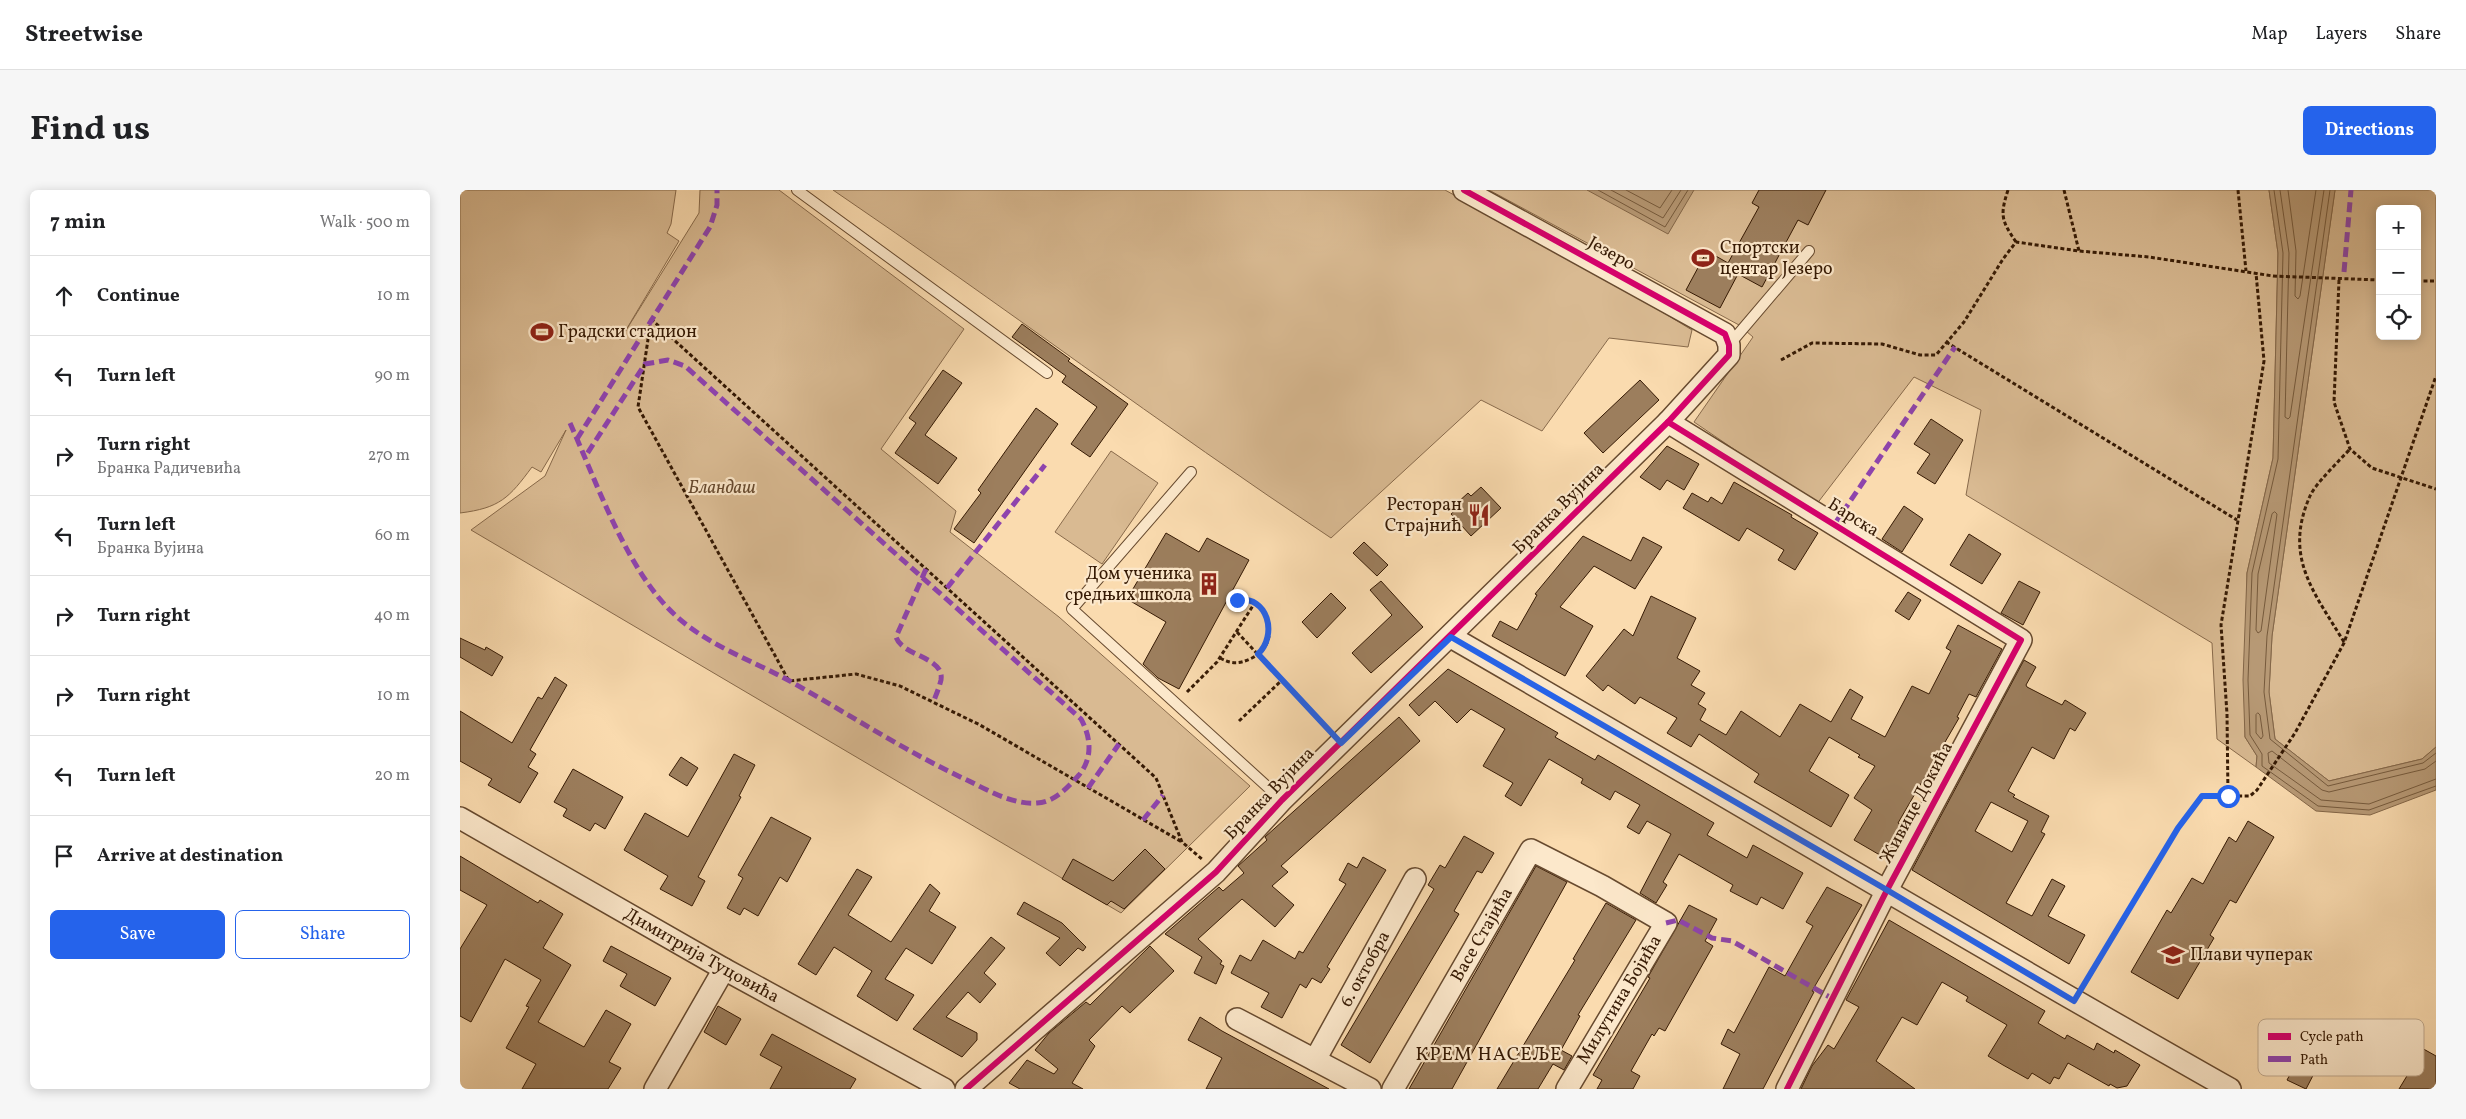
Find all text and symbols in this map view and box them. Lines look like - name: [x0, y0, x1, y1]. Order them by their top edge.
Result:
- text: Streetwise: [25, 18, 143, 52]
- text: Map: [2251, 22, 2287, 47]
- text: Layers: [2315, 22, 2367, 47]
- text: Share: [2395, 22, 2441, 47]
- text: Find us: [30, 106, 150, 154]
- button: Directions: [2303, 106, 2436, 155]
- map controls: [2376, 205, 2421, 340]
- button: +: [2376, 205, 2421, 250]
- text: 7 min: [50, 208, 106, 237]
- text: Walk · 500 m: [320, 212, 410, 234]
- street label: Језеро: [1583, 231, 1639, 277]
- place label: Спортски центар Језеро: [1720, 236, 1833, 282]
- sports icon: Спортски центар Језеро: [1690, 245, 1716, 271]
- button: −: [2376, 250, 2421, 295]
- icon: ahead: [50, 282, 78, 310]
- text: Continue: [97, 283, 180, 309]
- text: 10 m: [377, 285, 410, 307]
- button: locate: [2376, 295, 2421, 340]
- sports icon: Градски стадион: [529, 319, 555, 345]
- place label: Градски стадион: [558, 320, 697, 345]
- icon: left: [50, 362, 78, 390]
- text: Turn left: [97, 363, 176, 389]
- text: 90 m: [374, 365, 410, 387]
- text: Turn right: [97, 432, 190, 458]
- icon: right: [50, 442, 78, 470]
- text: 270 m: [368, 445, 410, 467]
- text: Бранка Радичевића: [97, 458, 241, 480]
- street label: Бранка Вујина: [1508, 458, 1610, 560]
- park label: Бландаш: [688, 476, 756, 501]
- street label: Барска: [1822, 492, 1884, 544]
- place label: Ресторан Страјнић: [1385, 493, 1462, 539]
- restaurant icon: Ресторан Страјнић: [1466, 502, 1492, 528]
- text: Turn left: [97, 512, 176, 538]
- icon: left: [50, 522, 78, 550]
- text: 60 m: [375, 525, 410, 547]
- text: Бранка Вујина: [97, 538, 204, 560]
- place label: Дом ученика средњих школа: [1065, 562, 1192, 608]
- building icon: Дом ученика средњих школа: [1196, 571, 1222, 597]
- route end: [1226, 589, 1249, 612]
- icon: right: [50, 602, 78, 630]
- text: Turn right: [97, 603, 190, 629]
- text: 40 m: [374, 605, 410, 627]
- icon: right: [50, 682, 78, 710]
- text: Turn right: [97, 683, 190, 709]
- text: 10 m: [377, 685, 410, 707]
- street label: Живице Докића: [1874, 738, 1960, 868]
- street label: Бранка Вујина: [1219, 742, 1321, 846]
- icon: left: [50, 762, 78, 790]
- text: Turn left: [97, 763, 176, 789]
- text: 20 m: [375, 765, 410, 787]
- route start: [2217, 785, 2240, 808]
- icon: arrive: [50, 842, 78, 870]
- text: Arrive at destination: [97, 843, 283, 869]
- street label: Васе Стајића: [1445, 883, 1519, 987]
- street label: Димитрија Туцовића: [619, 902, 784, 1009]
- button: Save: [50, 910, 225, 959]
- button: Share: [235, 910, 410, 959]
- street label: 6. октобра: [1334, 926, 1396, 1012]
- street label: Милутина Бојића: [1571, 930, 1669, 1069]
- school or university icon: Плави чуперак: [2160, 942, 2186, 968]
- place label: Плави чуперак: [2190, 943, 2313, 968]
- legend: [2258, 1019, 2424, 1076]
- text: Cycle path: [2300, 1028, 2364, 1047]
- district label: КРЕМ НАСЕЉЕ: [1416, 1042, 1562, 1068]
- text: Path: [2300, 1051, 2328, 1070]

